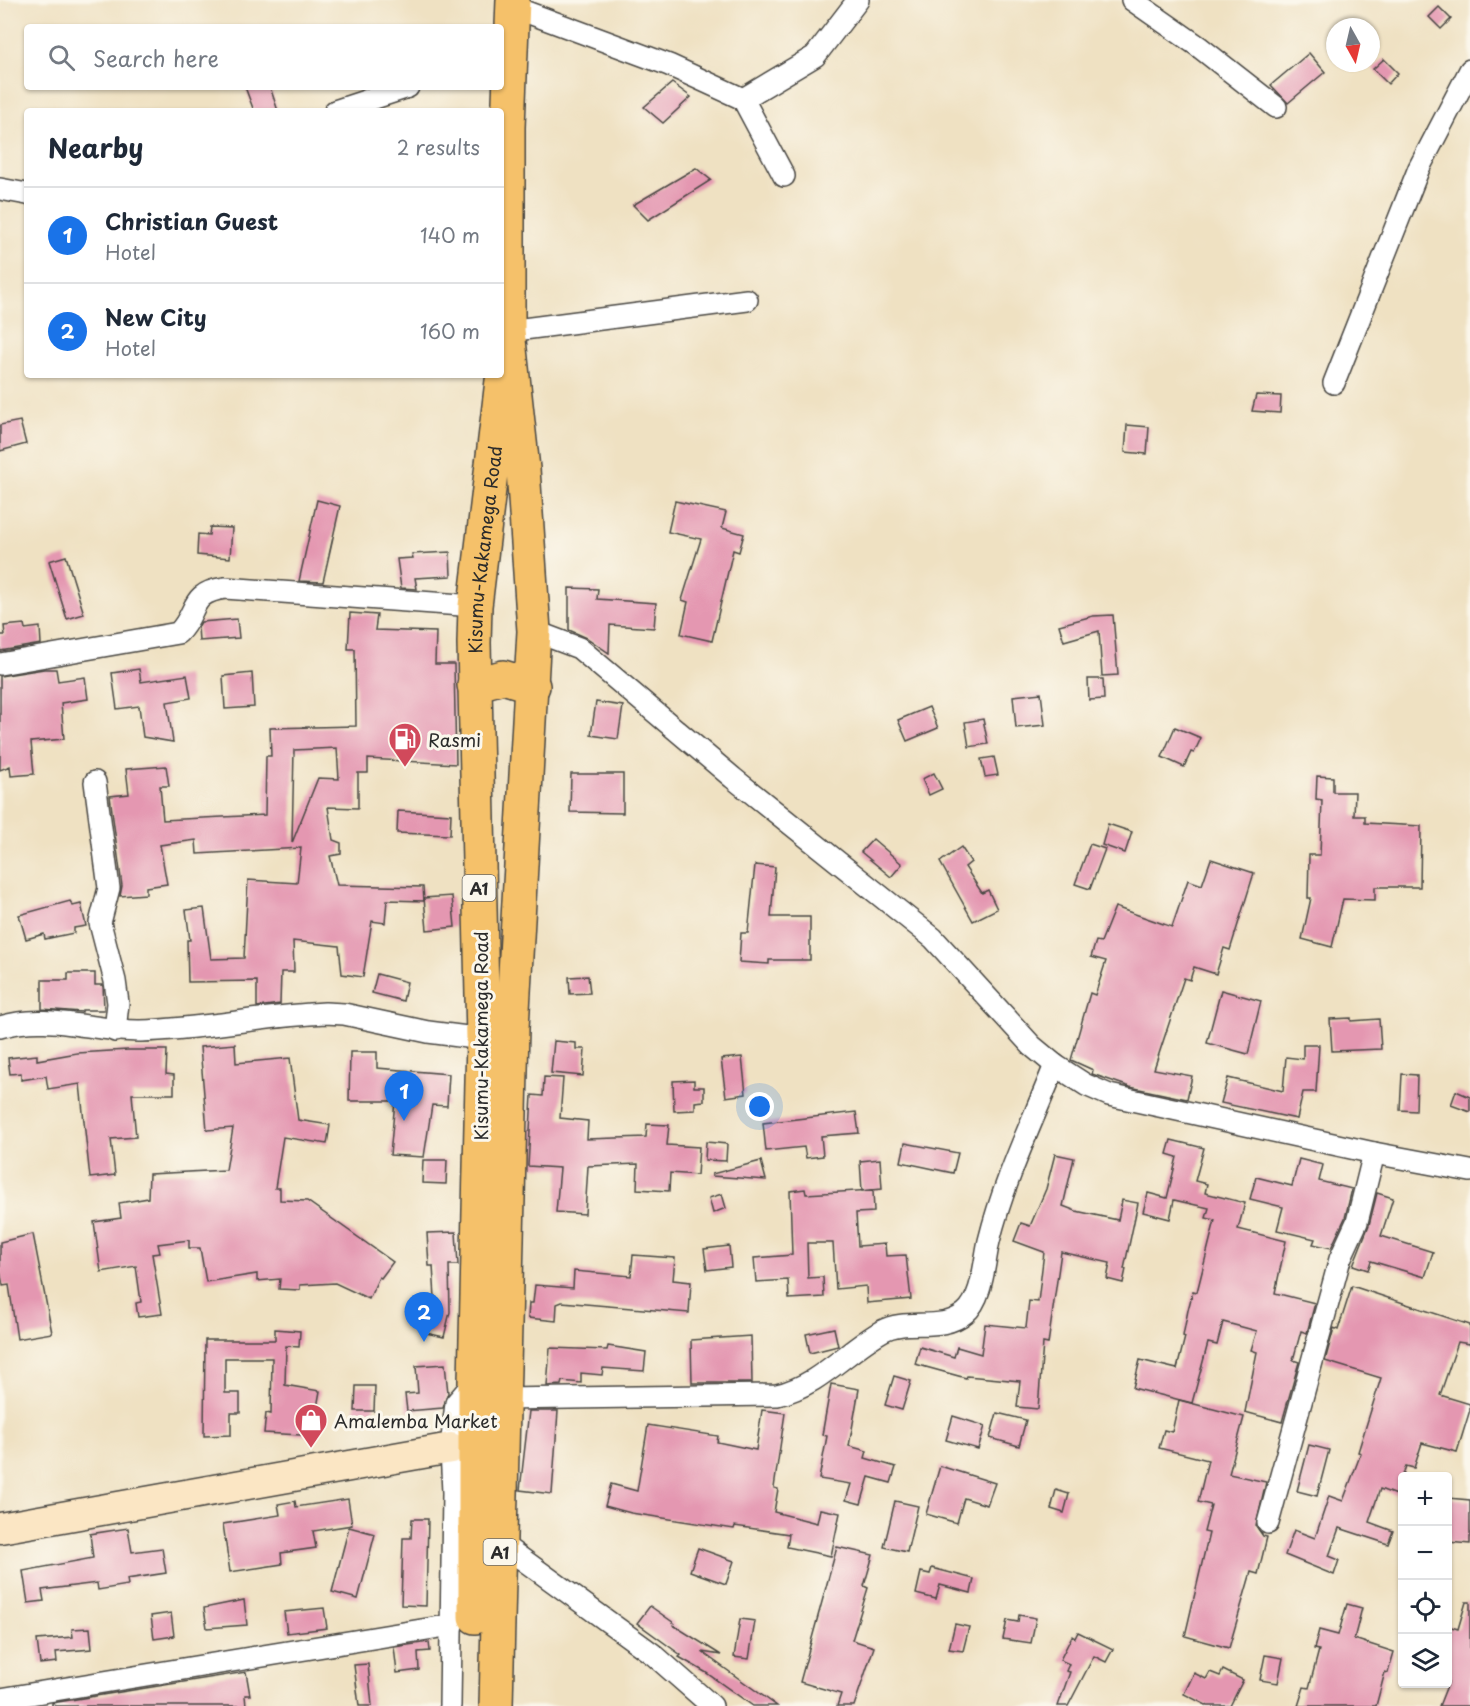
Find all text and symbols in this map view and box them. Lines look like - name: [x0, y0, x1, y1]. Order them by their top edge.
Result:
- north arrow: [1326, 18, 1380, 72]
- search box: [24, 24, 504, 90]
- icon: search: [45, 41, 78, 74]
- text: Search here: [93, 41, 219, 74]
- text: Nearby: [48, 128, 143, 167]
- text: 2 results: [397, 132, 480, 162]
- text: Christian Guest: [105, 204, 278, 237]
- text: 1: [63, 220, 72, 250]
- text: 140 m: [420, 220, 480, 250]
- text: Hotel: [105, 237, 156, 267]
- text: New City: [105, 300, 206, 333]
- text: 2: [60, 316, 75, 346]
- text: 160 m: [420, 316, 480, 346]
- text: Hotel: [105, 333, 156, 363]
- street label: Kisumu-Kakamega Road: [460, 444, 508, 654]
- fuel station icon: Rasmi: [387, 721, 423, 768]
- place label: Rasmi: [428, 726, 481, 753]
- road number: A1: [462, 875, 496, 901]
- street label: Kisumu-Kakamega Road: [467, 932, 494, 1140]
- pin: 1: [384, 1072, 424, 1121]
- your location: [745, 1092, 774, 1121]
- pin: 2: [404, 1292, 444, 1342]
- shop icon: Amalemba Market: [293, 1402, 329, 1449]
- place label: Amalemba Market: [334, 1407, 498, 1434]
- map controls: [1398, 1472, 1452, 1688]
- button: +: [1398, 1472, 1452, 1526]
- button: −: [1398, 1526, 1452, 1580]
- road number: A1: [484, 1539, 516, 1565]
- button: locate: [1398, 1580, 1452, 1634]
- button: layers: [1398, 1634, 1452, 1688]

